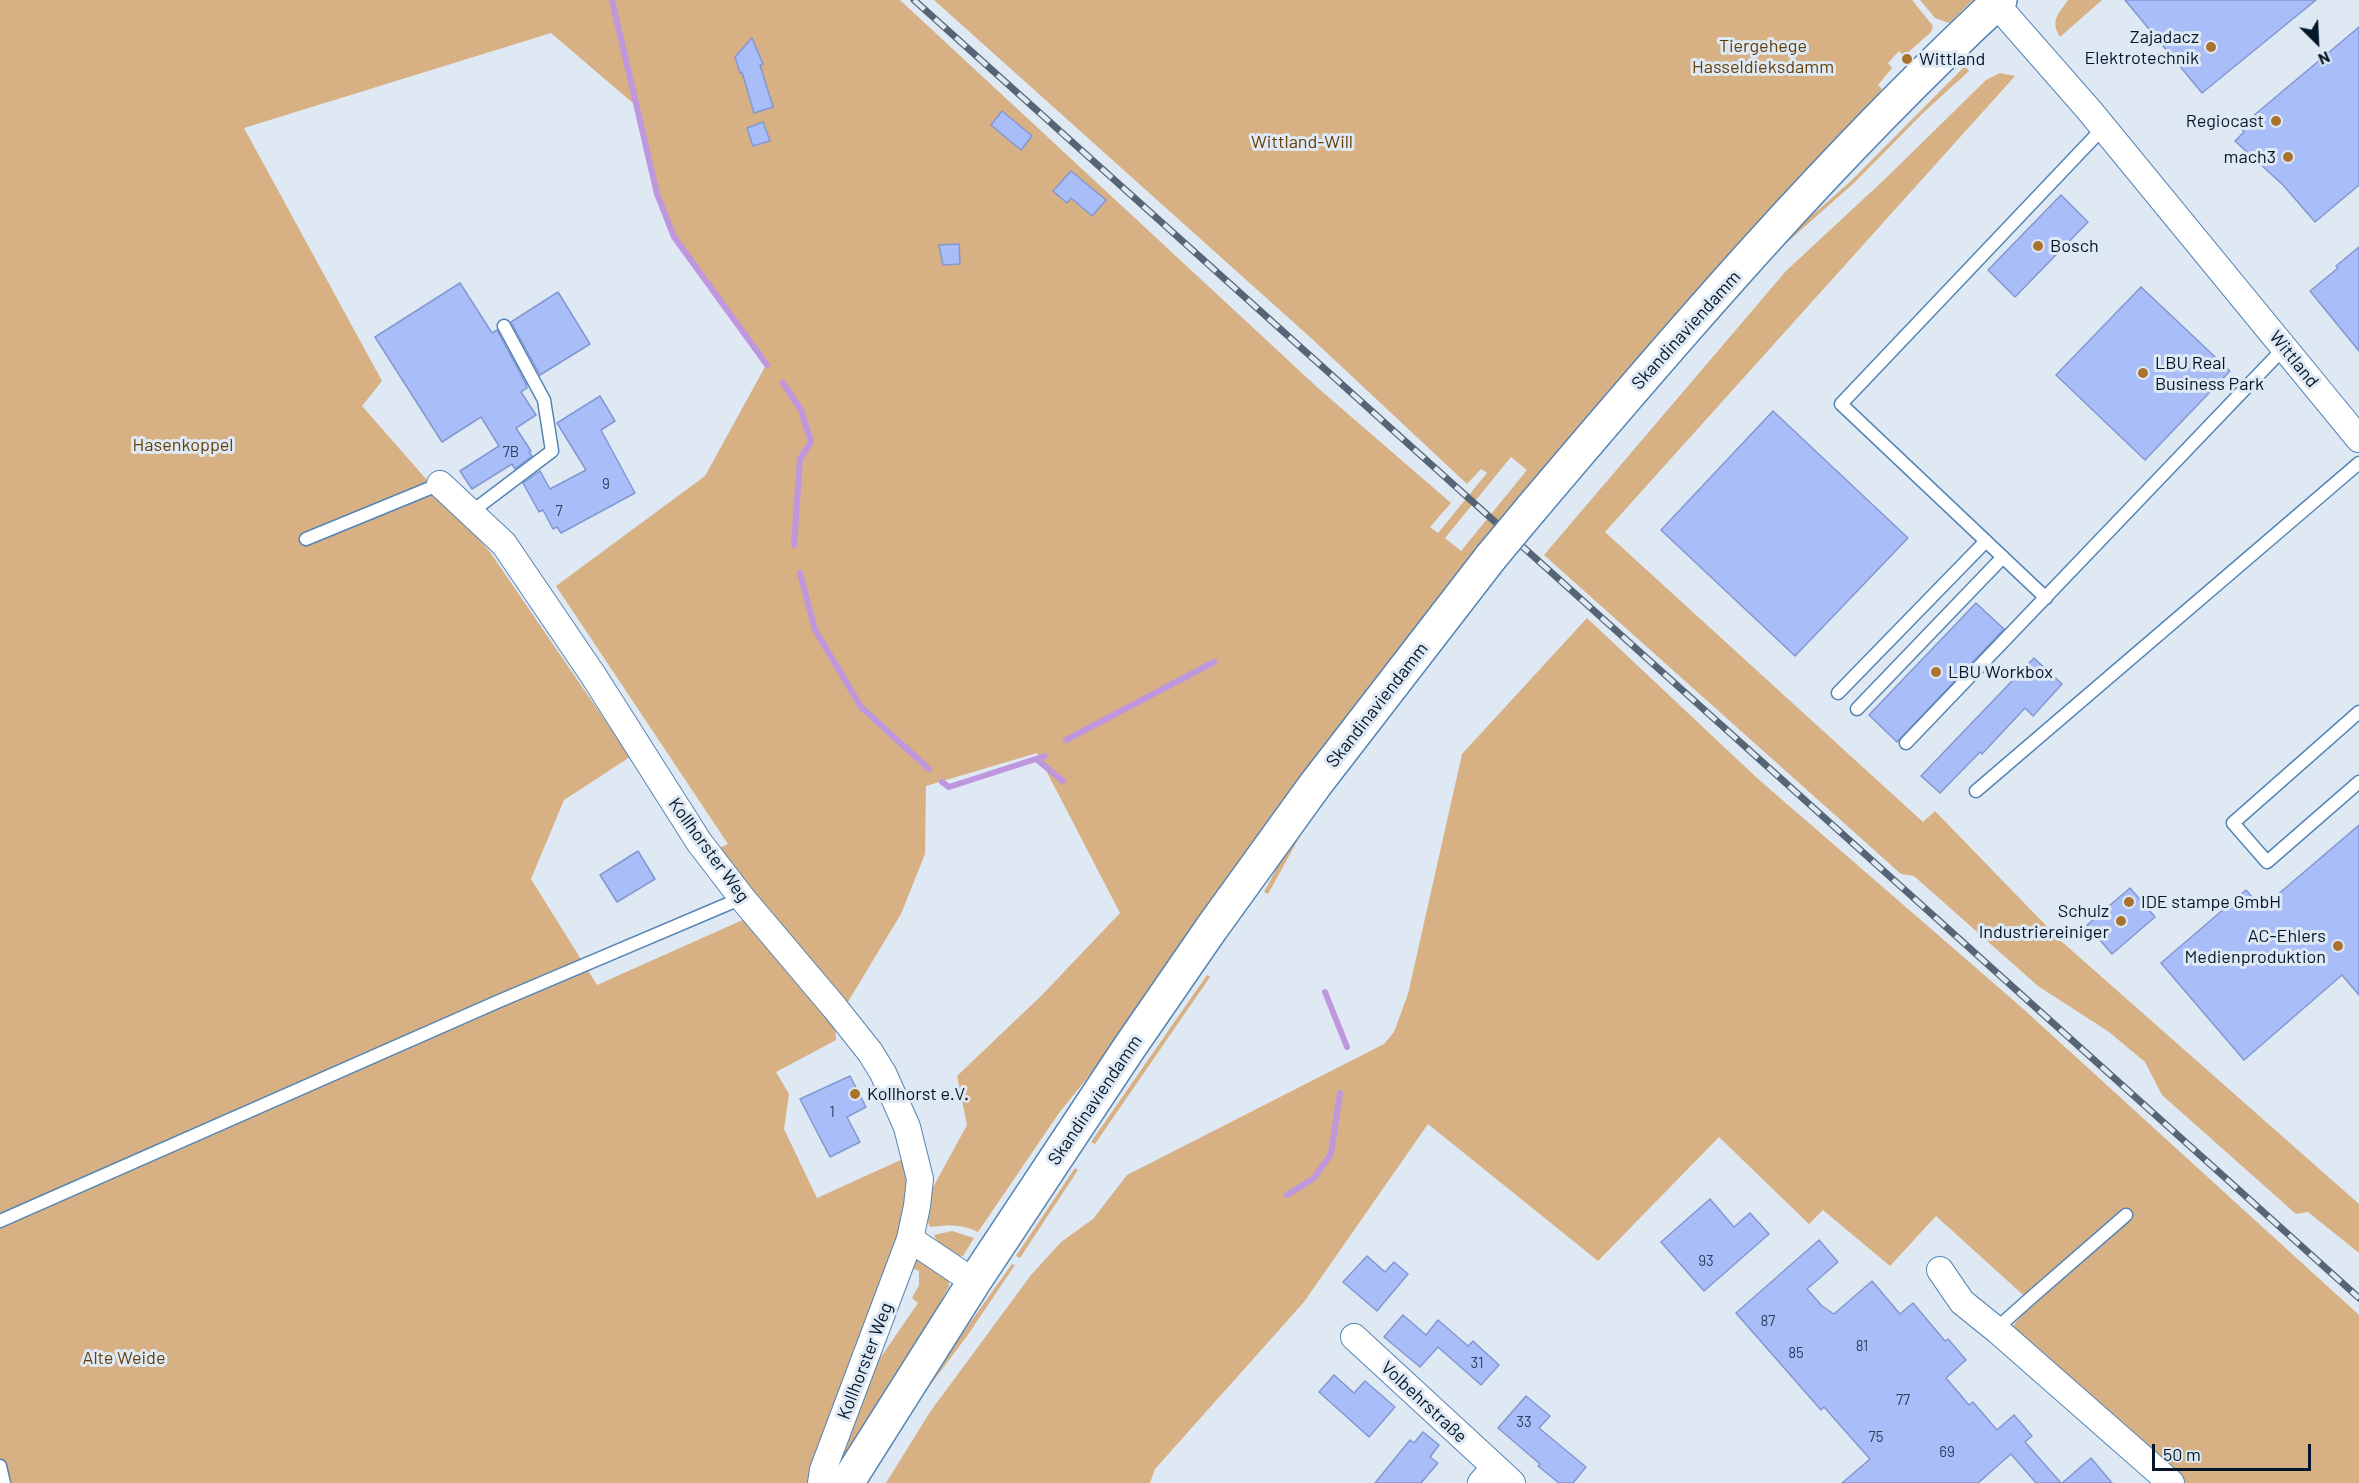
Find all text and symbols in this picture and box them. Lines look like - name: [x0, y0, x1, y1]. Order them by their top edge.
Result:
- north arrow: [2287, 12, 2347, 72]
- place label: Zajadacz Elektrotechnik: [2084, 26, 2199, 68]
- park label: Tiergehege Hasseldieksdamm: [1692, 35, 1834, 78]
- marker: Zajadacz Elektrotechnik: [2204, 40, 2218, 54]
- place label: Wittland: [1919, 48, 1985, 70]
- text: N: [2316, 48, 2333, 70]
- marker: Wittland: [1900, 52, 1914, 66]
- place label: Regiocast: [2186, 110, 2264, 132]
- marker: Regiocast: [2269, 114, 2283, 128]
- park label: Wittland-Will: [1251, 131, 1353, 153]
- place label: mach3: [2224, 146, 2276, 168]
- marker: mach3: [2281, 150, 2295, 164]
- place label: Bosch: [2050, 235, 2099, 257]
- marker: Bosch: [2031, 239, 2045, 253]
- street label: Skandinaviendamm: [1627, 266, 1745, 394]
- street label: Wittland: [2265, 326, 2323, 392]
- place label: LBU Real Business Park: [2155, 352, 2264, 394]
- marker: LBU Real Business Park: [2136, 366, 2150, 380]
- park label: Hasenkoppel: [133, 434, 233, 456]
- house number: 7B: [503, 443, 519, 461]
- house number: 9: [602, 475, 610, 493]
- house number: 7: [555, 502, 563, 520]
- street label: Skandinaviendamm: [1322, 638, 1432, 772]
- place label: LBU Workbox: [1948, 661, 2053, 683]
- marker: LBU Workbox: [1929, 665, 1943, 679]
- street label: Kollhorster Weg: [664, 794, 754, 906]
- place label: IDE stampe GmbH: [2141, 891, 2281, 913]
- marker: IDE stampe GmbH: [2122, 895, 2136, 909]
- place label: Schulz Industriereiniger: [1979, 900, 2109, 942]
- marker: Schulz Industriereiniger: [2114, 914, 2128, 928]
- place label: AC-Ehlers Medienproduktion: [2184, 925, 2326, 968]
- marker: AC-Ehlers Medienproduktion: [2331, 939, 2345, 953]
- street label: Skandinaviendamm: [1043, 1031, 1147, 1169]
- place label: Kollhorst e.V.: [867, 1083, 969, 1105]
- marker: Kollhorst e.V.: [848, 1087, 862, 1101]
- house number: 1: [829, 1103, 835, 1121]
- house number: 93: [1698, 1252, 1714, 1270]
- street label: Kollhorster Weg: [833, 1299, 897, 1423]
- house number: 87: [1761, 1312, 1775, 1330]
- house number: 81: [1856, 1337, 1868, 1355]
- house number: 85: [1788, 1344, 1804, 1362]
- park label: Alte Weide: [82, 1347, 166, 1369]
- house number: 31: [1471, 1354, 1483, 1372]
- street label: Volbehrstraße: [1377, 1357, 1471, 1447]
- house number: 77: [1896, 1391, 1910, 1409]
- house number: 33: [1516, 1413, 1532, 1431]
- house number: 75: [1869, 1428, 1883, 1446]
- scale bar: [2155, 1432, 2314, 1470]
- house number: 69: [1939, 1443, 1955, 1461]
- text: 50 m: [2163, 1443, 2201, 1465]

